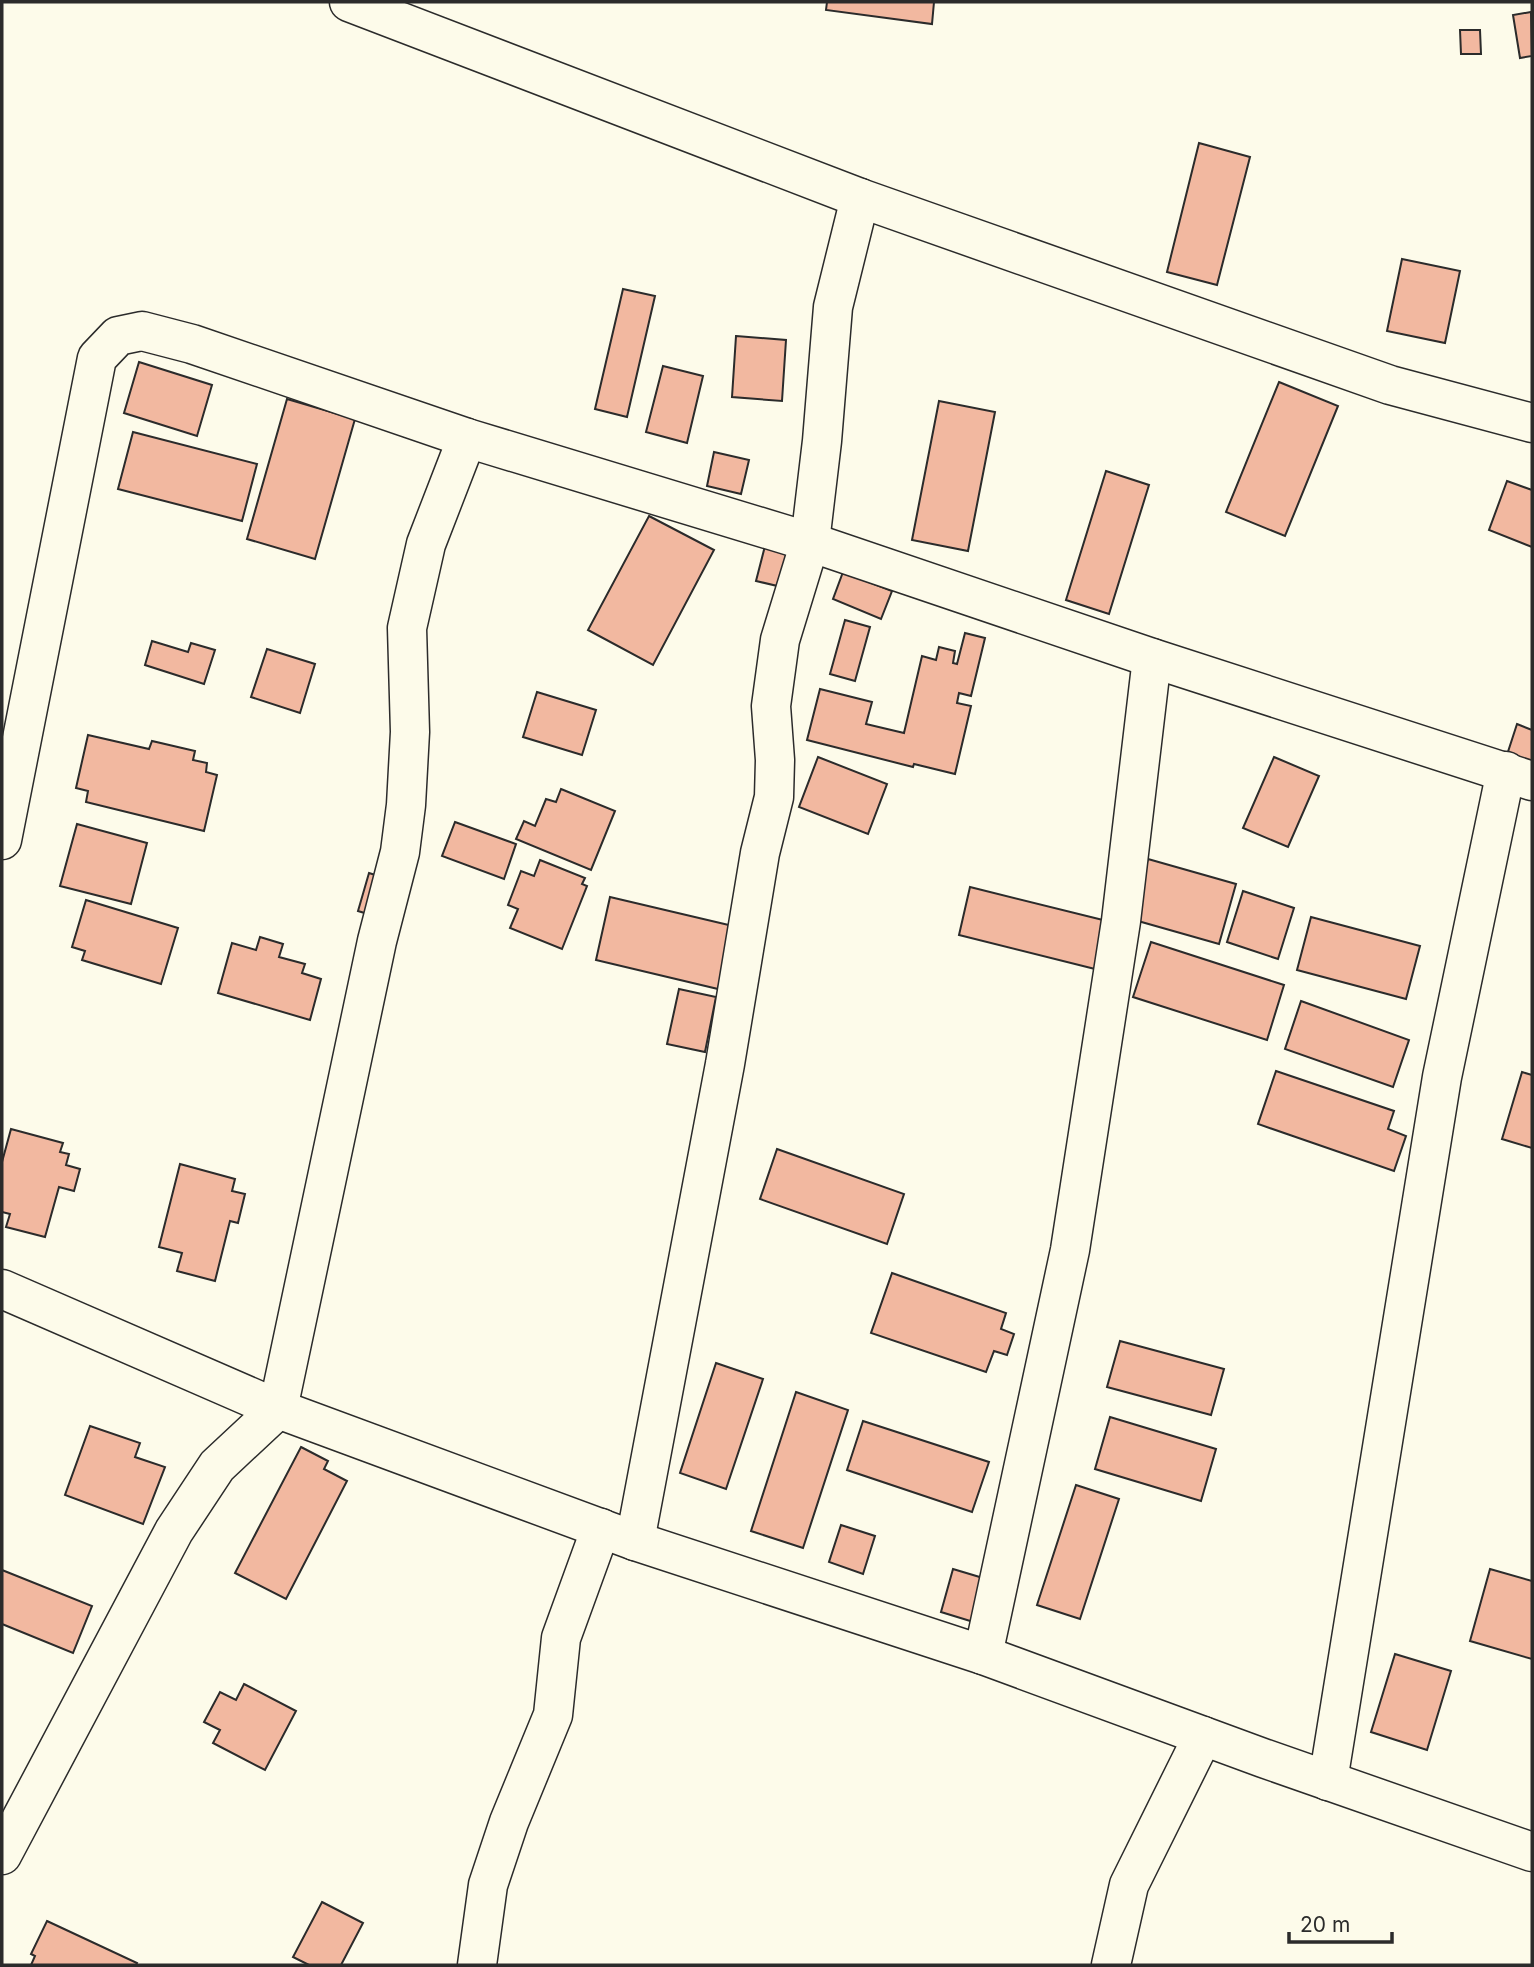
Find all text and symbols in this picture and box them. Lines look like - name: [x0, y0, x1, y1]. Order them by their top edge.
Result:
- scale bar: [1289, 1900, 1392, 1944]
- text: 20 m: [1300, 1912, 1350, 1937]

